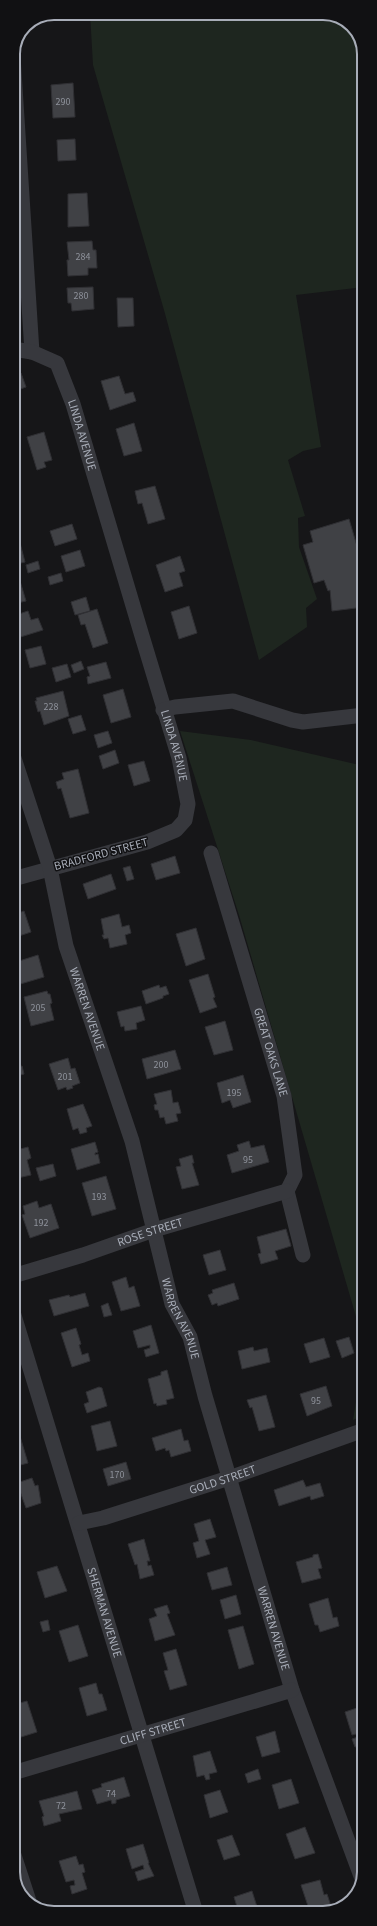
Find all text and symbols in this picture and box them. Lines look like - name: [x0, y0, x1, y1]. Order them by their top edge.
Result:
- house number: 290: [56, 95, 70, 109]
- house number: 284: [76, 250, 90, 264]
- house number: 280: [74, 289, 88, 303]
- street label: LINDA AVENUE: [63, 397, 100, 473]
- house number: 228: [44, 700, 58, 714]
- street label: LINDA AVENUE: [156, 708, 191, 783]
- street label: BRADFORD STREET: [52, 834, 151, 875]
- street label: WARREN AVENUE: [65, 965, 109, 1053]
- house number: 205: [31, 1001, 45, 1015]
- street label: GREAT OAKS LANE: [249, 1006, 292, 1099]
- house number: 200: [154, 1058, 168, 1072]
- house number: 201: [58, 1070, 72, 1084]
- house number: 195: [227, 1086, 241, 1100]
- house number: 95: [243, 1153, 253, 1167]
- house number: 193: [92, 1190, 106, 1204]
- street label: ROSE STREET: [115, 1214, 186, 1251]
- house number: 192: [34, 1216, 48, 1230]
- street label: WARREN AVENUE: [157, 1276, 203, 1361]
- house number: 95: [311, 1394, 321, 1408]
- street label: GOLD STREET: [187, 1461, 259, 1499]
- house number: 170: [110, 1468, 124, 1482]
- street label: SHERMAN AVENUE: [82, 1565, 126, 1660]
- street label: WARREN AVENUE: [253, 1584, 294, 1673]
- street label: CLIFF STREET: [118, 1714, 189, 1750]
- house number: 74: [106, 1787, 116, 1801]
- house number: 72: [56, 1799, 66, 1813]

